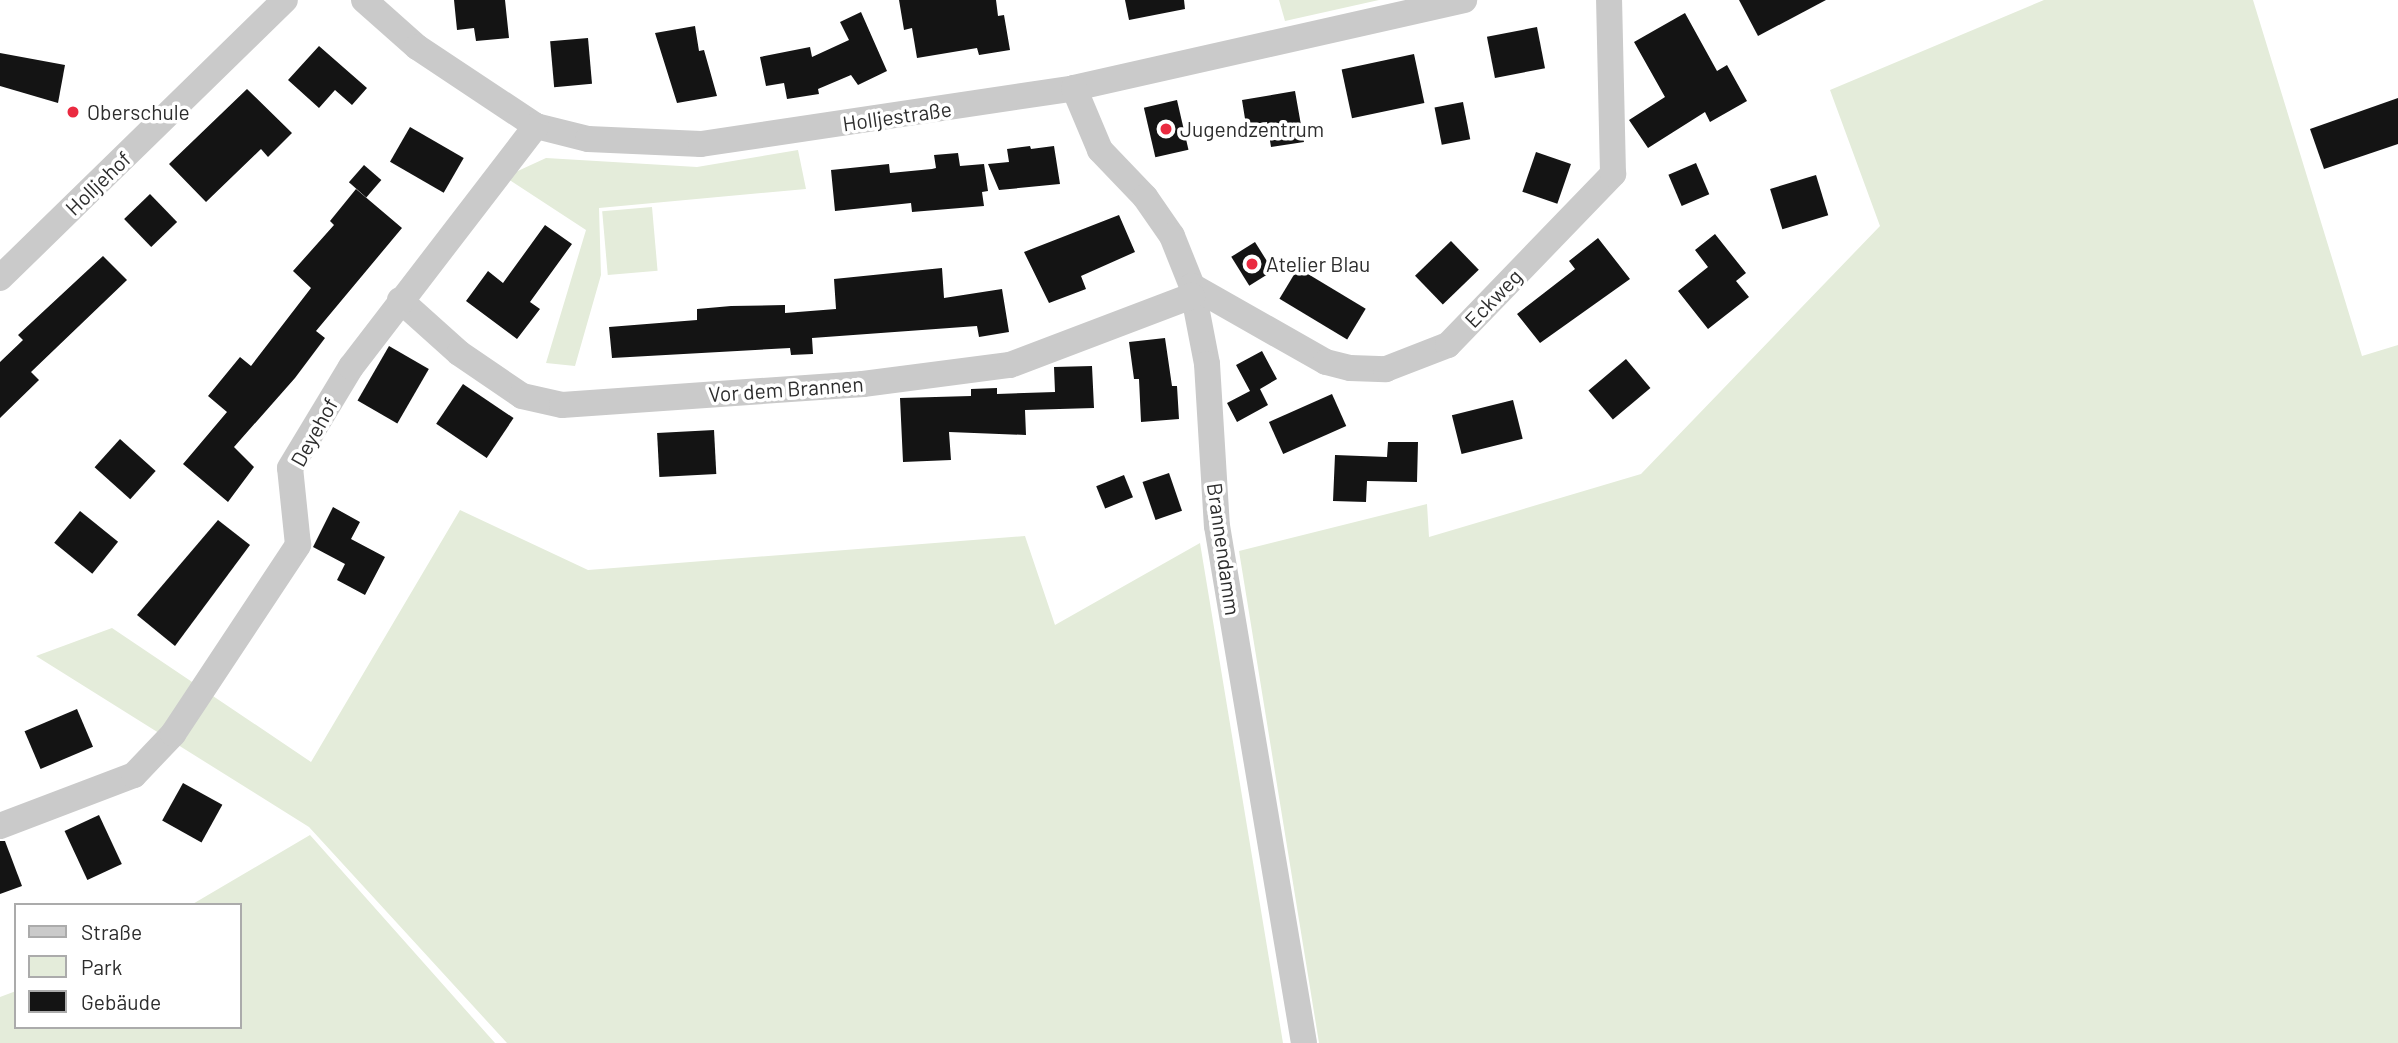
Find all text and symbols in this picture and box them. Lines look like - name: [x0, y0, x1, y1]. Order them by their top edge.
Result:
- street label: Holljestraße: [841, 96, 953, 136]
- place label: Oberschule: [87, 99, 190, 125]
- marker: Oberschule: [65, 104, 81, 120]
- place label: Jugendzentrum: [1180, 116, 1324, 142]
- marker: Jugendzentrum: [1158, 121, 1174, 137]
- street label: Holljehof: [60, 146, 136, 220]
- place label: Atelier Blau: [1266, 251, 1370, 277]
- marker: Atelier Blau: [1244, 256, 1260, 272]
- street label: Eckweg: [1459, 264, 1527, 332]
- street label: Vor dem Brannen: [708, 371, 864, 407]
- street label: Deyehof: [285, 393, 343, 471]
- street label: Brannendamm: [1202, 481, 1246, 617]
- legend: [14, 903, 242, 1029]
- text: Straße: [81, 919, 142, 944]
- text: Park: [81, 954, 122, 979]
- text: Gebäude: [81, 989, 161, 1014]

